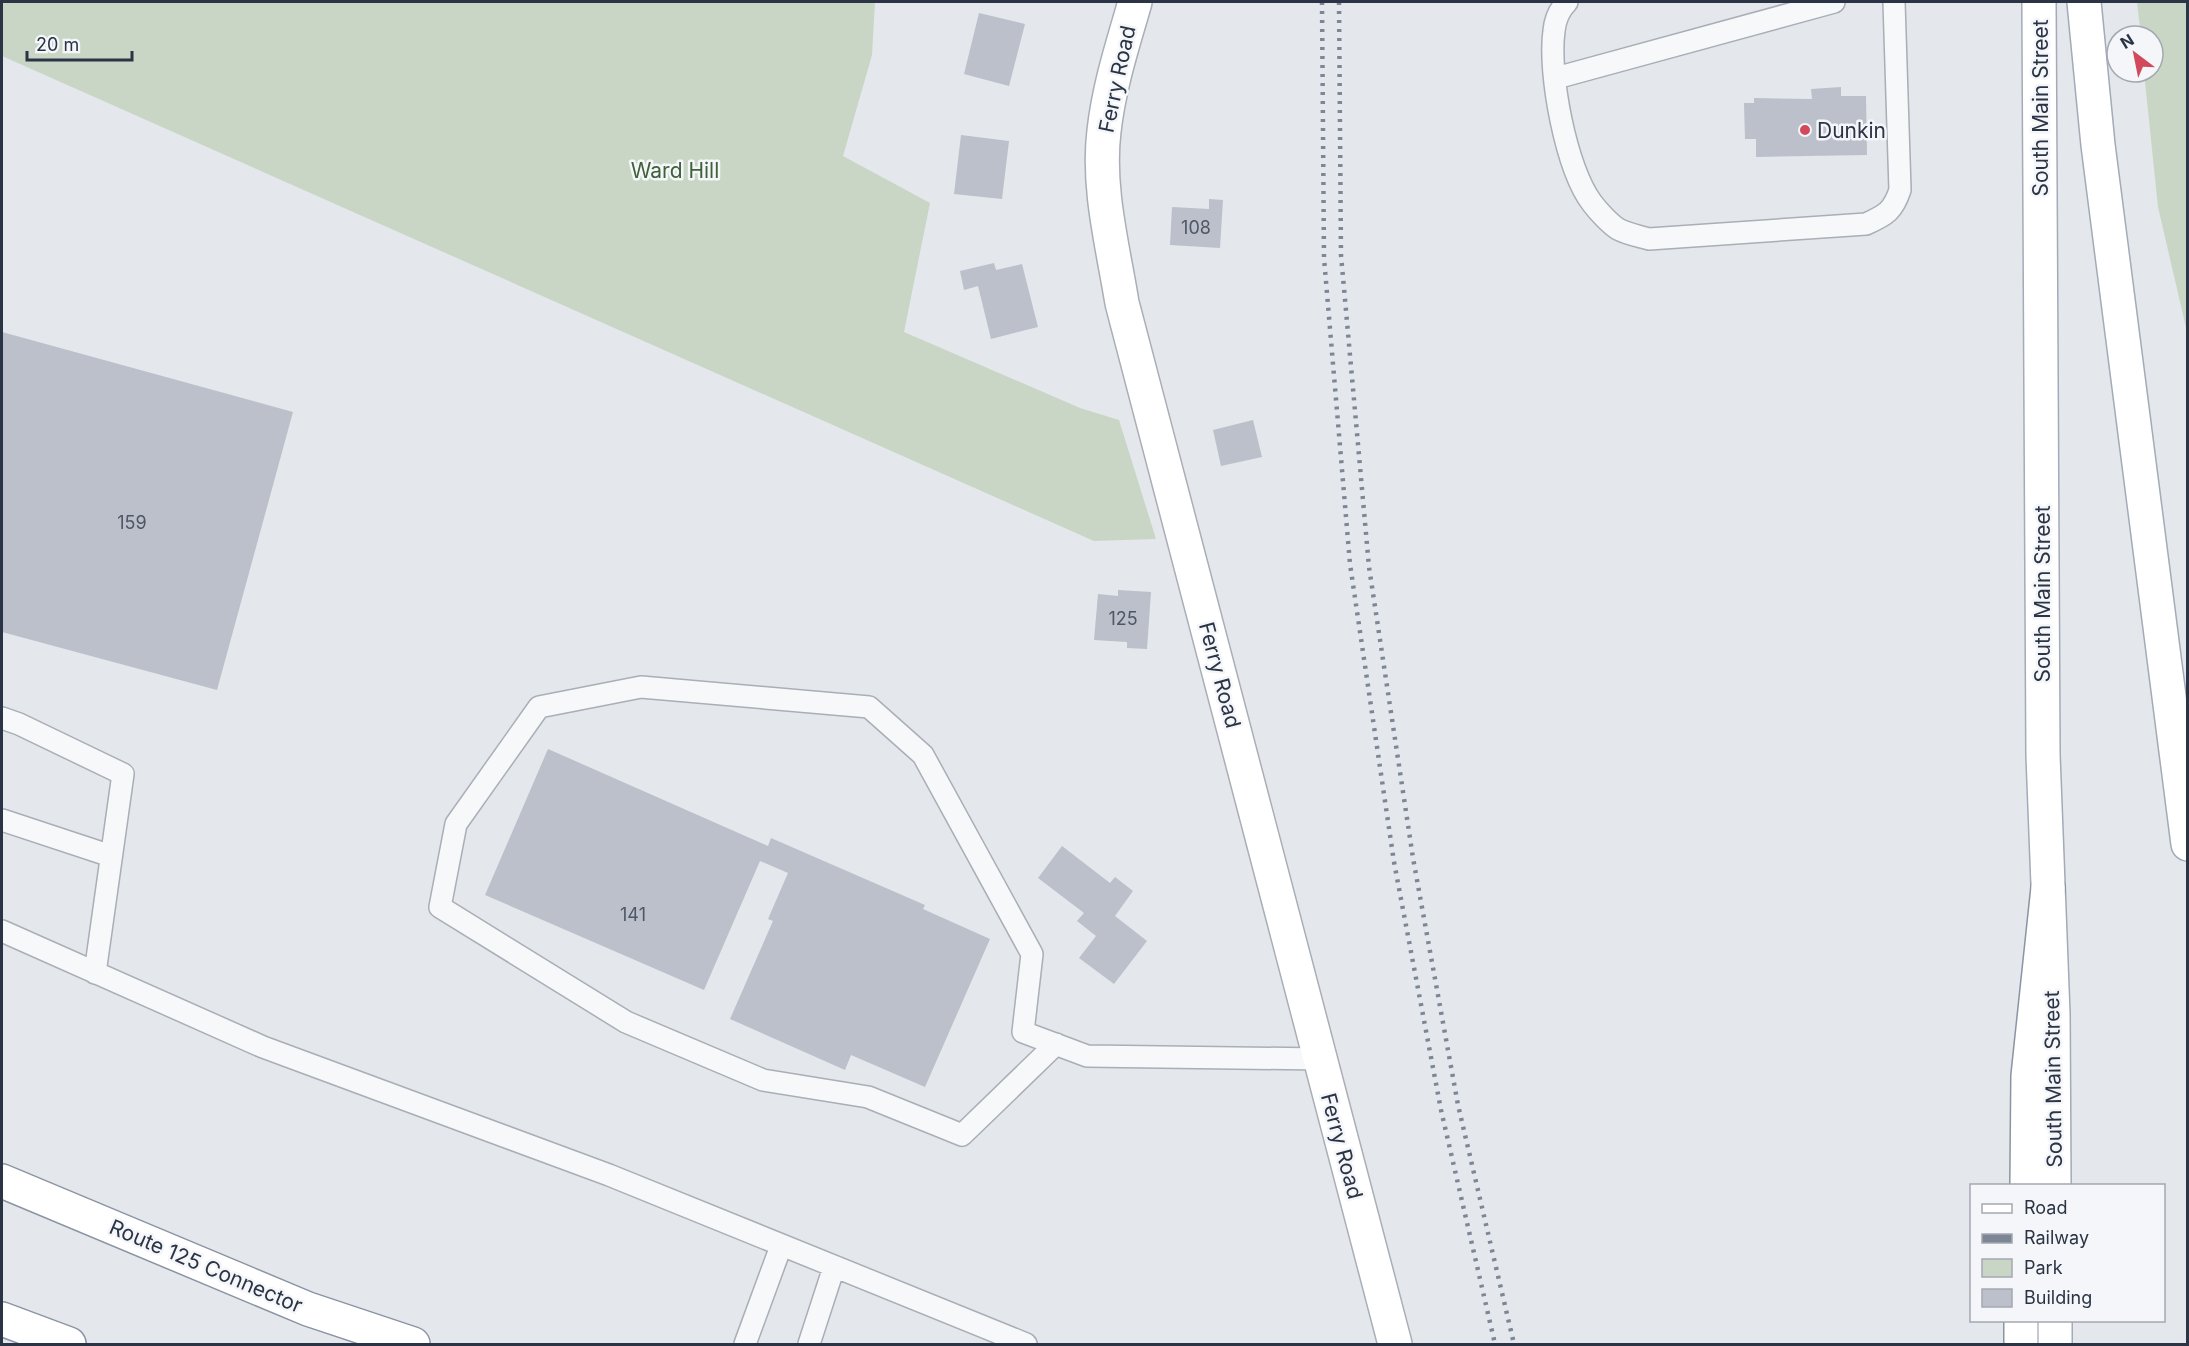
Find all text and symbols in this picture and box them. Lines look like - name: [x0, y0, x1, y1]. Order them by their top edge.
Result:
- street label: South Main Street: [2028, 19, 2053, 197]
- street label: Ferry Road: [1093, 23, 1141, 135]
- scale bar: [27, 24, 132, 62]
- north arrow: [2105, 24, 2165, 84]
- text: N: [2117, 30, 2138, 53]
- text: 20 m: [36, 34, 79, 55]
- place label: Dunkin: [1817, 118, 1886, 143]
- marker: Dunkin: [1798, 123, 1812, 137]
- park label: Ward Hill: [631, 158, 719, 183]
- house number: 108: [1181, 217, 1211, 238]
- street label: South Main Street: [2030, 505, 2055, 683]
- house number: 159: [117, 512, 147, 533]
- house number: 125: [1108, 608, 1138, 629]
- street label: Ferry Road: [1194, 619, 1246, 731]
- house number: 141: [620, 904, 646, 925]
- street label: South Main Street: [2039, 990, 2067, 1168]
- street label: Ferry Road: [1316, 1090, 1368, 1202]
- legend: [1970, 1184, 2165, 1322]
- text: Road: [2024, 1197, 2067, 1218]
- street label: Route 125 Connector: [106, 1214, 306, 1318]
- text: Railway: [2024, 1227, 2089, 1248]
- text: Park: [2024, 1257, 2063, 1278]
- text: Building: [2024, 1287, 2092, 1308]

